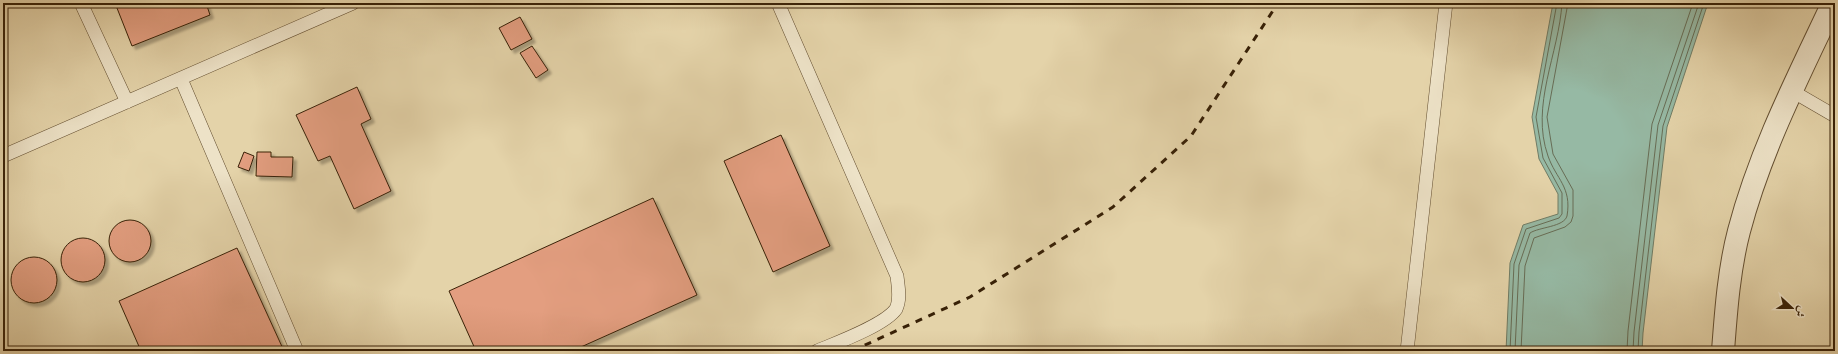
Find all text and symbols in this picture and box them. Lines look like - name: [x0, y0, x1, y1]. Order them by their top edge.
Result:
- north arrow: [1772, 288, 1812, 328]
- text: ش: [1793, 304, 1809, 319]

